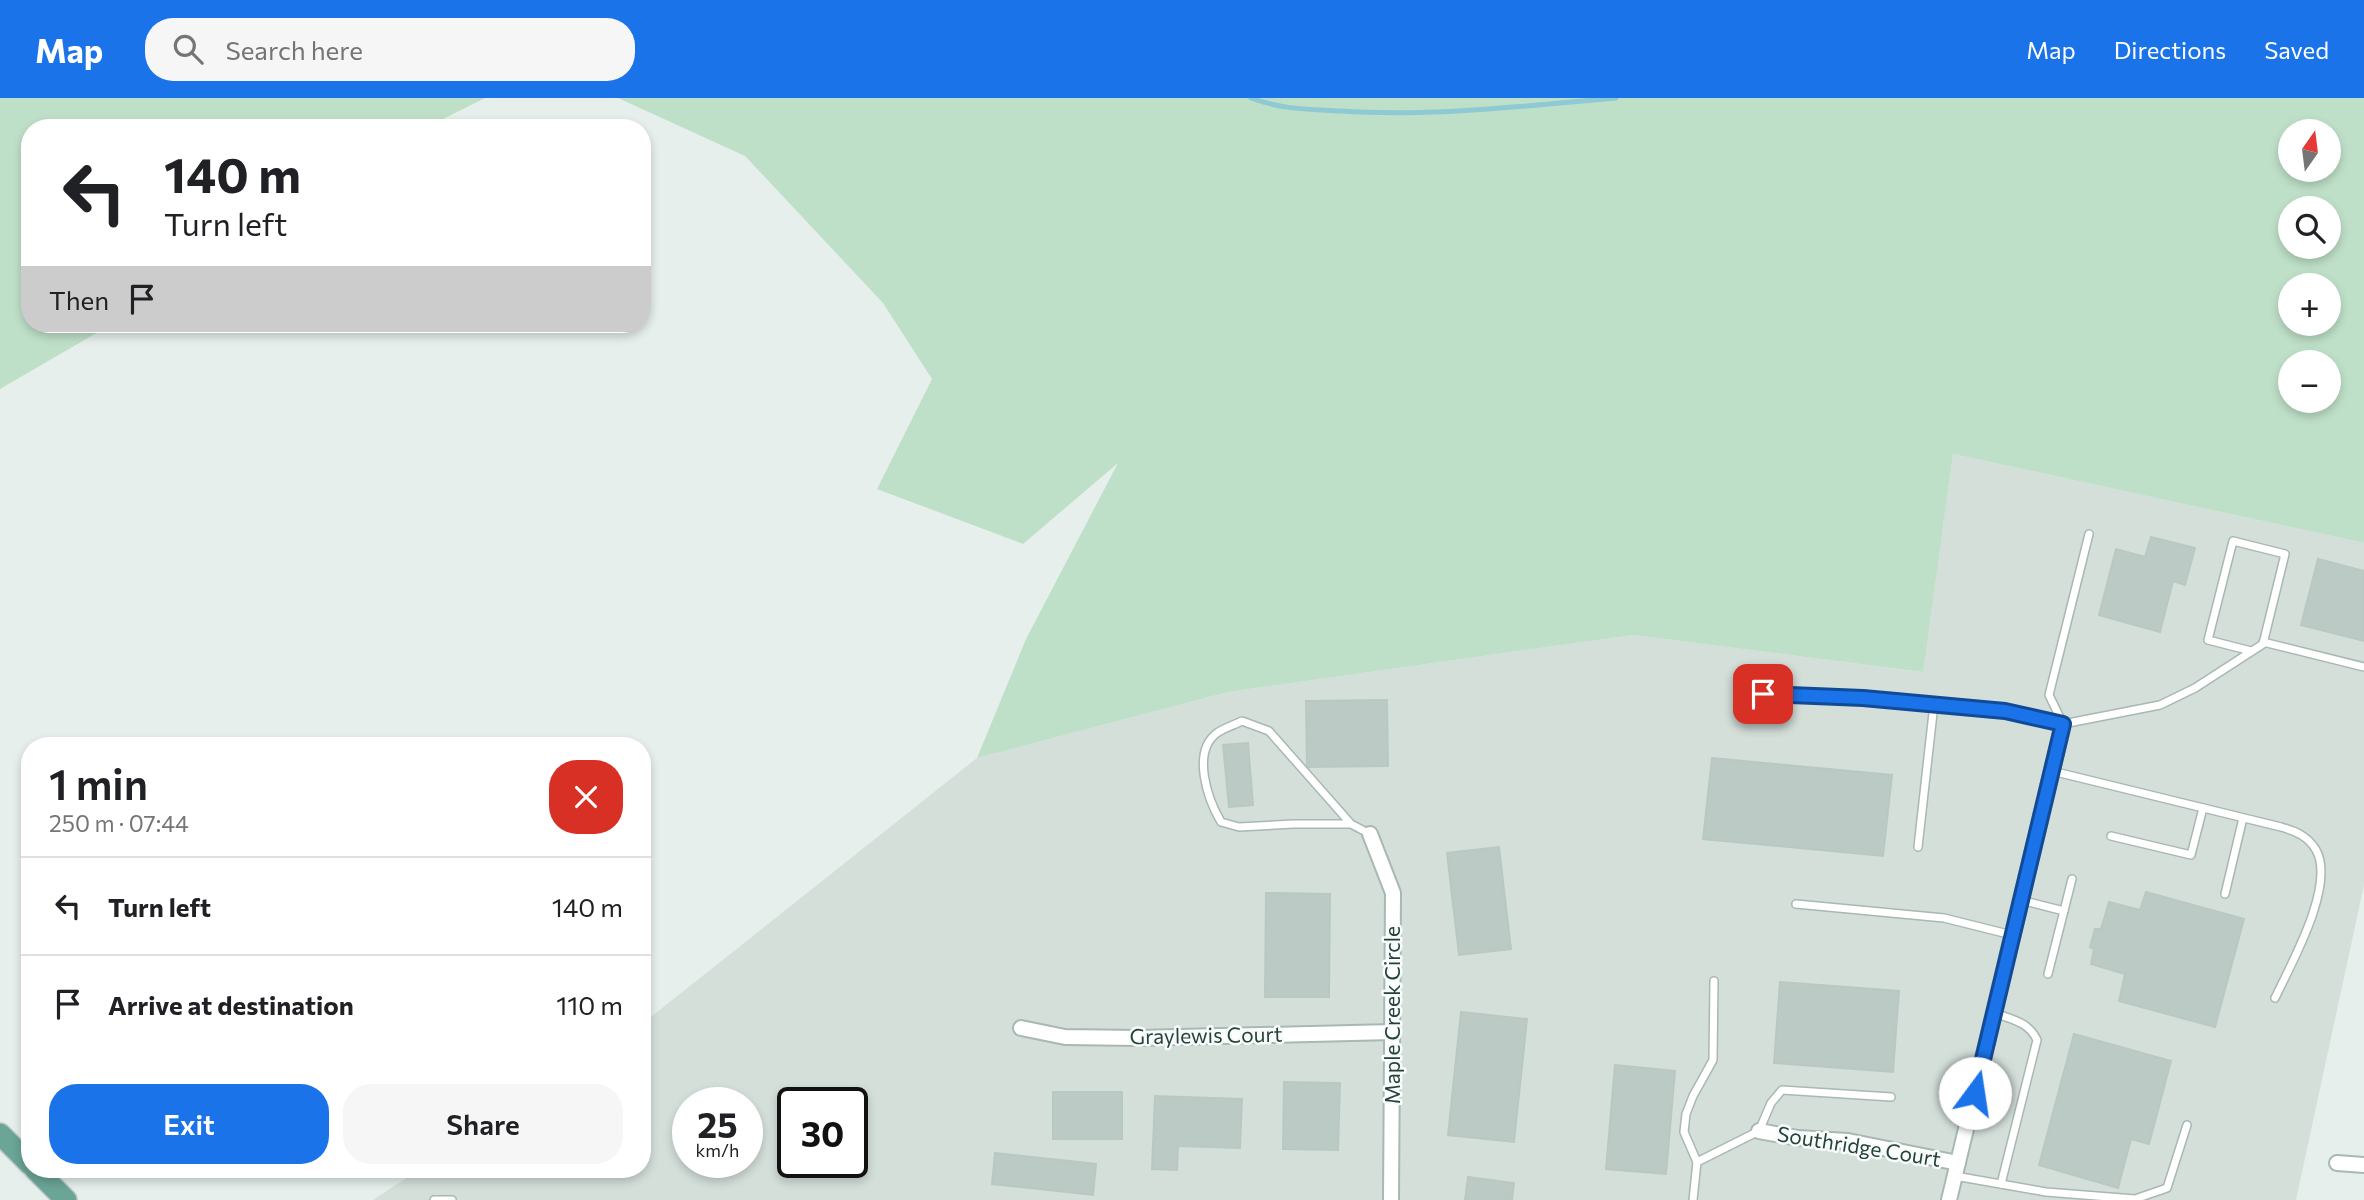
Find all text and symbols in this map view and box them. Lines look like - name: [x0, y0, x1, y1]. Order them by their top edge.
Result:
- search box: [145, 18, 635, 81]
- text: Map: [35, 29, 103, 70]
- icon: search: [169, 30, 207, 68]
- text: Search here: [225, 34, 363, 65]
- text: Map: [2026, 35, 2076, 64]
- text: Directions: [2114, 35, 2226, 64]
- text: Saved: [2264, 35, 2329, 64]
- north arrow: [2278, 119, 2342, 182]
- map controls: [2278, 119, 2341, 413]
- text: 140 m: [164, 143, 301, 203]
- icon: left: [49, 147, 140, 238]
- button: search: [2278, 196, 2341, 259]
- text: Turn left: [164, 203, 288, 243]
- button: +: [2278, 273, 2341, 336]
- icon: arrive: [123, 280, 161, 318]
- text: Then: [49, 284, 109, 315]
- button: −: [2278, 350, 2341, 413]
- pin: [1733, 664, 1793, 724]
- icon: arrive: [1744, 675, 1782, 713]
- text: 1 min: [49, 757, 148, 809]
- button: close: [549, 760, 623, 834]
- text: 250 m · 07:44: [49, 809, 189, 837]
- icon: left: [49, 887, 87, 925]
- text: Turn left: [108, 891, 211, 922]
- text: 140 m: [552, 891, 623, 922]
- street label: Maple Creek Circle: [1379, 926, 1404, 1104]
- icon: arrive: [49, 985, 87, 1023]
- text: Arrive at destination: [108, 989, 354, 1020]
- text: 110 m: [556, 989, 623, 1020]
- street label: Graylewis Court: [1129, 1021, 1283, 1048]
- position arrow: [1938, 1056, 2012, 1130]
- button: Exit: [49, 1084, 329, 1164]
- button: Share: [343, 1084, 623, 1164]
- speed limit sign: 30: [777, 1087, 868, 1178]
- text: 25: [697, 1102, 738, 1145]
- street label: Southridge Court: [1776, 1120, 1943, 1171]
- text: km/h: [696, 1139, 739, 1161]

